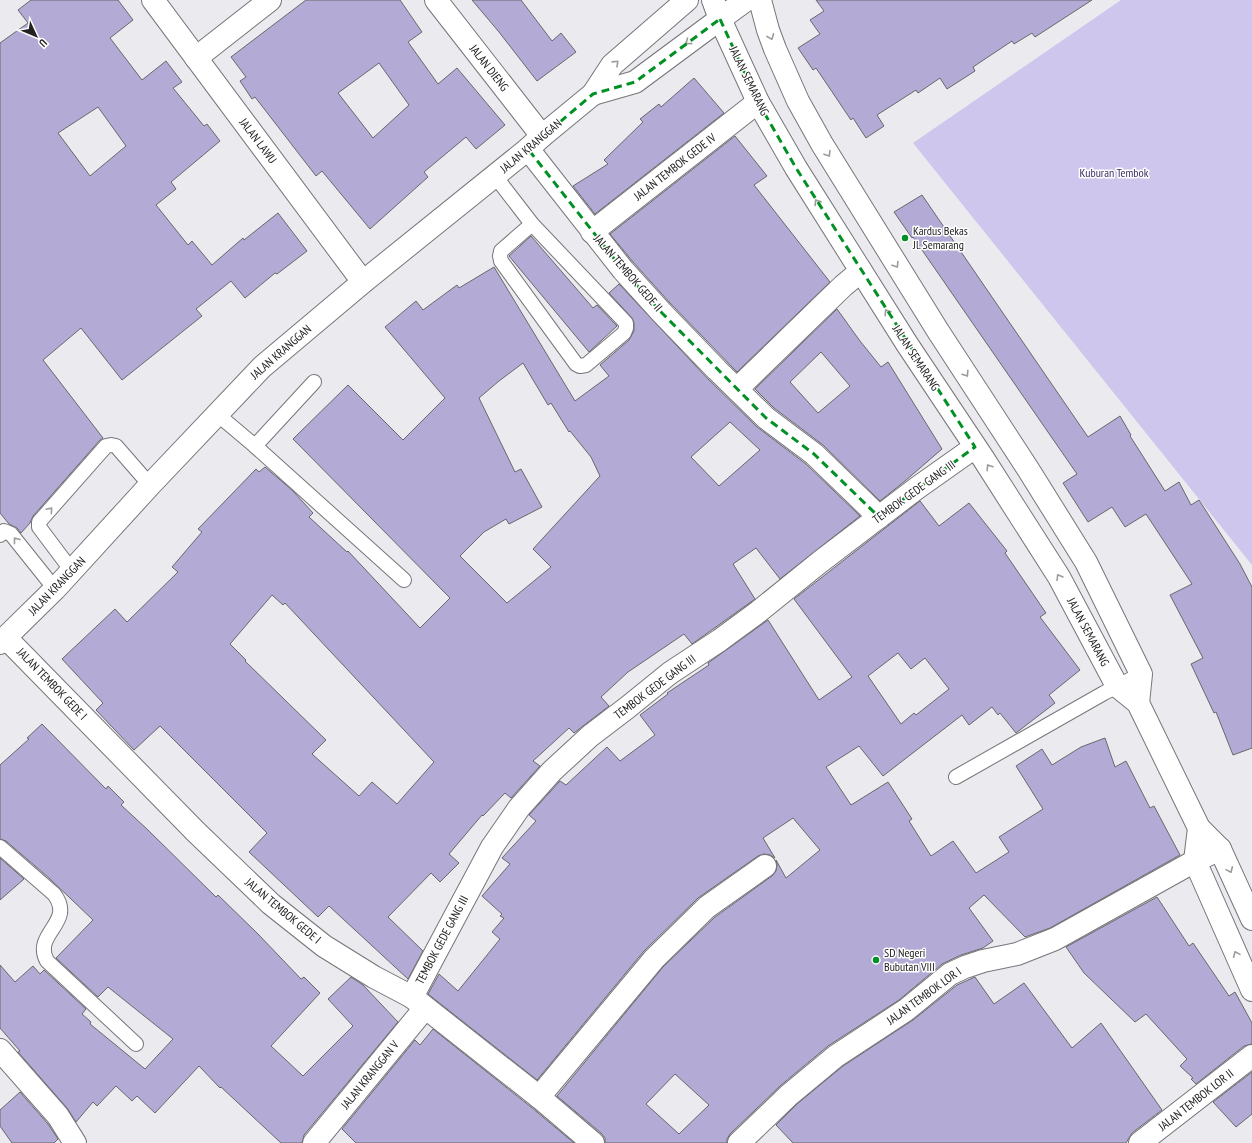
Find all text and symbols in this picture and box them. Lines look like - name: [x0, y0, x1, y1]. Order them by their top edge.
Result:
- north arrow: [16, 16, 56, 56]
- one-way arrow: [766, 34, 774, 41]
- text: U: [36, 36, 50, 50]
- one-way arrow: [686, 38, 693, 45]
- street label: JALAN DIENG: [466, 41, 512, 94]
- street label: JALAN SEMARANG: [726, 43, 773, 118]
- one-way arrow: [611, 60, 619, 68]
- street label: JALAN LAWU: [236, 114, 280, 166]
- street label: JALAN KRANGGAN: [496, 116, 565, 176]
- street label: JALAN TEMBOK GEDE IV: [630, 130, 719, 204]
- one-way arrow: [823, 150, 830, 157]
- park label: Kuburan Tembok: [1080, 165, 1149, 180]
- one-way arrow: [815, 199, 822, 206]
- place label: Kardus Bekas Jl. Semarang: [912, 223, 968, 252]
- street label: JALAN TEMBOK GEDE II: [590, 230, 666, 314]
- marker: Kardus Bekas Jl. Semarang: [900, 233, 910, 243]
- one-way arrow: [891, 261, 899, 268]
- one-way arrow: [884, 309, 891, 316]
- street label: JALAN KRANGGAN: [246, 321, 314, 383]
- street label: JALAN SEMARANG: [889, 321, 943, 394]
- one-way arrow: [961, 370, 969, 377]
- street label: TEMBOK GEDE GANG III: [869, 457, 958, 527]
- one-way arrow: [987, 465, 994, 472]
- one-way arrow: [45, 507, 52, 514]
- one-way arrow: [14, 537, 21, 544]
- street label: JALAN KRANGGAN: [24, 553, 88, 619]
- one-way arrow: [1056, 574, 1063, 581]
- street label: JALAN SEMARANG: [1064, 594, 1113, 669]
- street label: JALAN TEMBOK GEDE I: [13, 644, 91, 723]
- street label: TEMBOK GEDE GANG III: [611, 651, 699, 722]
- one-way arrow: [1225, 865, 1233, 873]
- street label: JALAN TEMBOK GEDE I: [242, 874, 324, 947]
- street label: TEMBOK GEDE GANG III: [412, 893, 471, 987]
- place label: SD Negeri Bubutan VIII: [884, 945, 935, 974]
- one-way arrow: [1233, 951, 1241, 959]
- marker: SD Negeri Bubutan VIII: [871, 955, 881, 965]
- street label: JALAN TEMBOK LOR I: [883, 964, 964, 1028]
- street label: JALAN KRANGGAN V: [337, 1037, 402, 1113]
- street label: JALAN TEMBOK LOR II: [1154, 1066, 1236, 1134]

